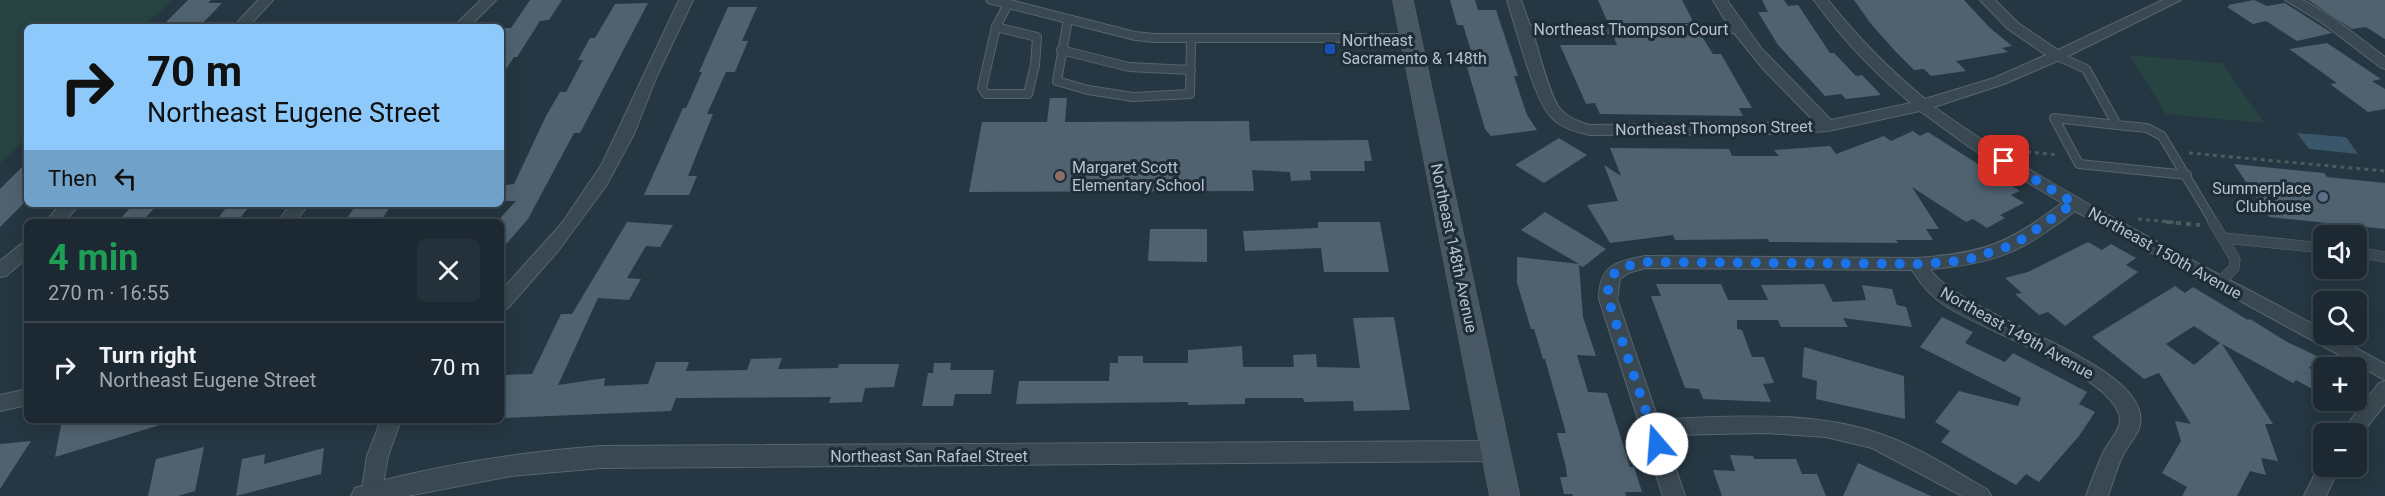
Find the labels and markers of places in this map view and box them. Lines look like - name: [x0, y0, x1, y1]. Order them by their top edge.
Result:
- place label: Northeast Sacramento & 148th: [1342, 31, 1487, 68]
- marker: Northeast Sacramento & 148th: [1323, 42, 1337, 56]
- pin: [1978, 135, 2029, 186]
- place label: Margaret Scott Elementary School: [1072, 158, 1205, 195]
- marker: Margaret Scott Elementary School: [1053, 169, 1067, 183]
- place label: Summerplace Clubhouse: [2212, 179, 2311, 216]
- marker: Summerplace Clubhouse: [2316, 190, 2330, 204]

